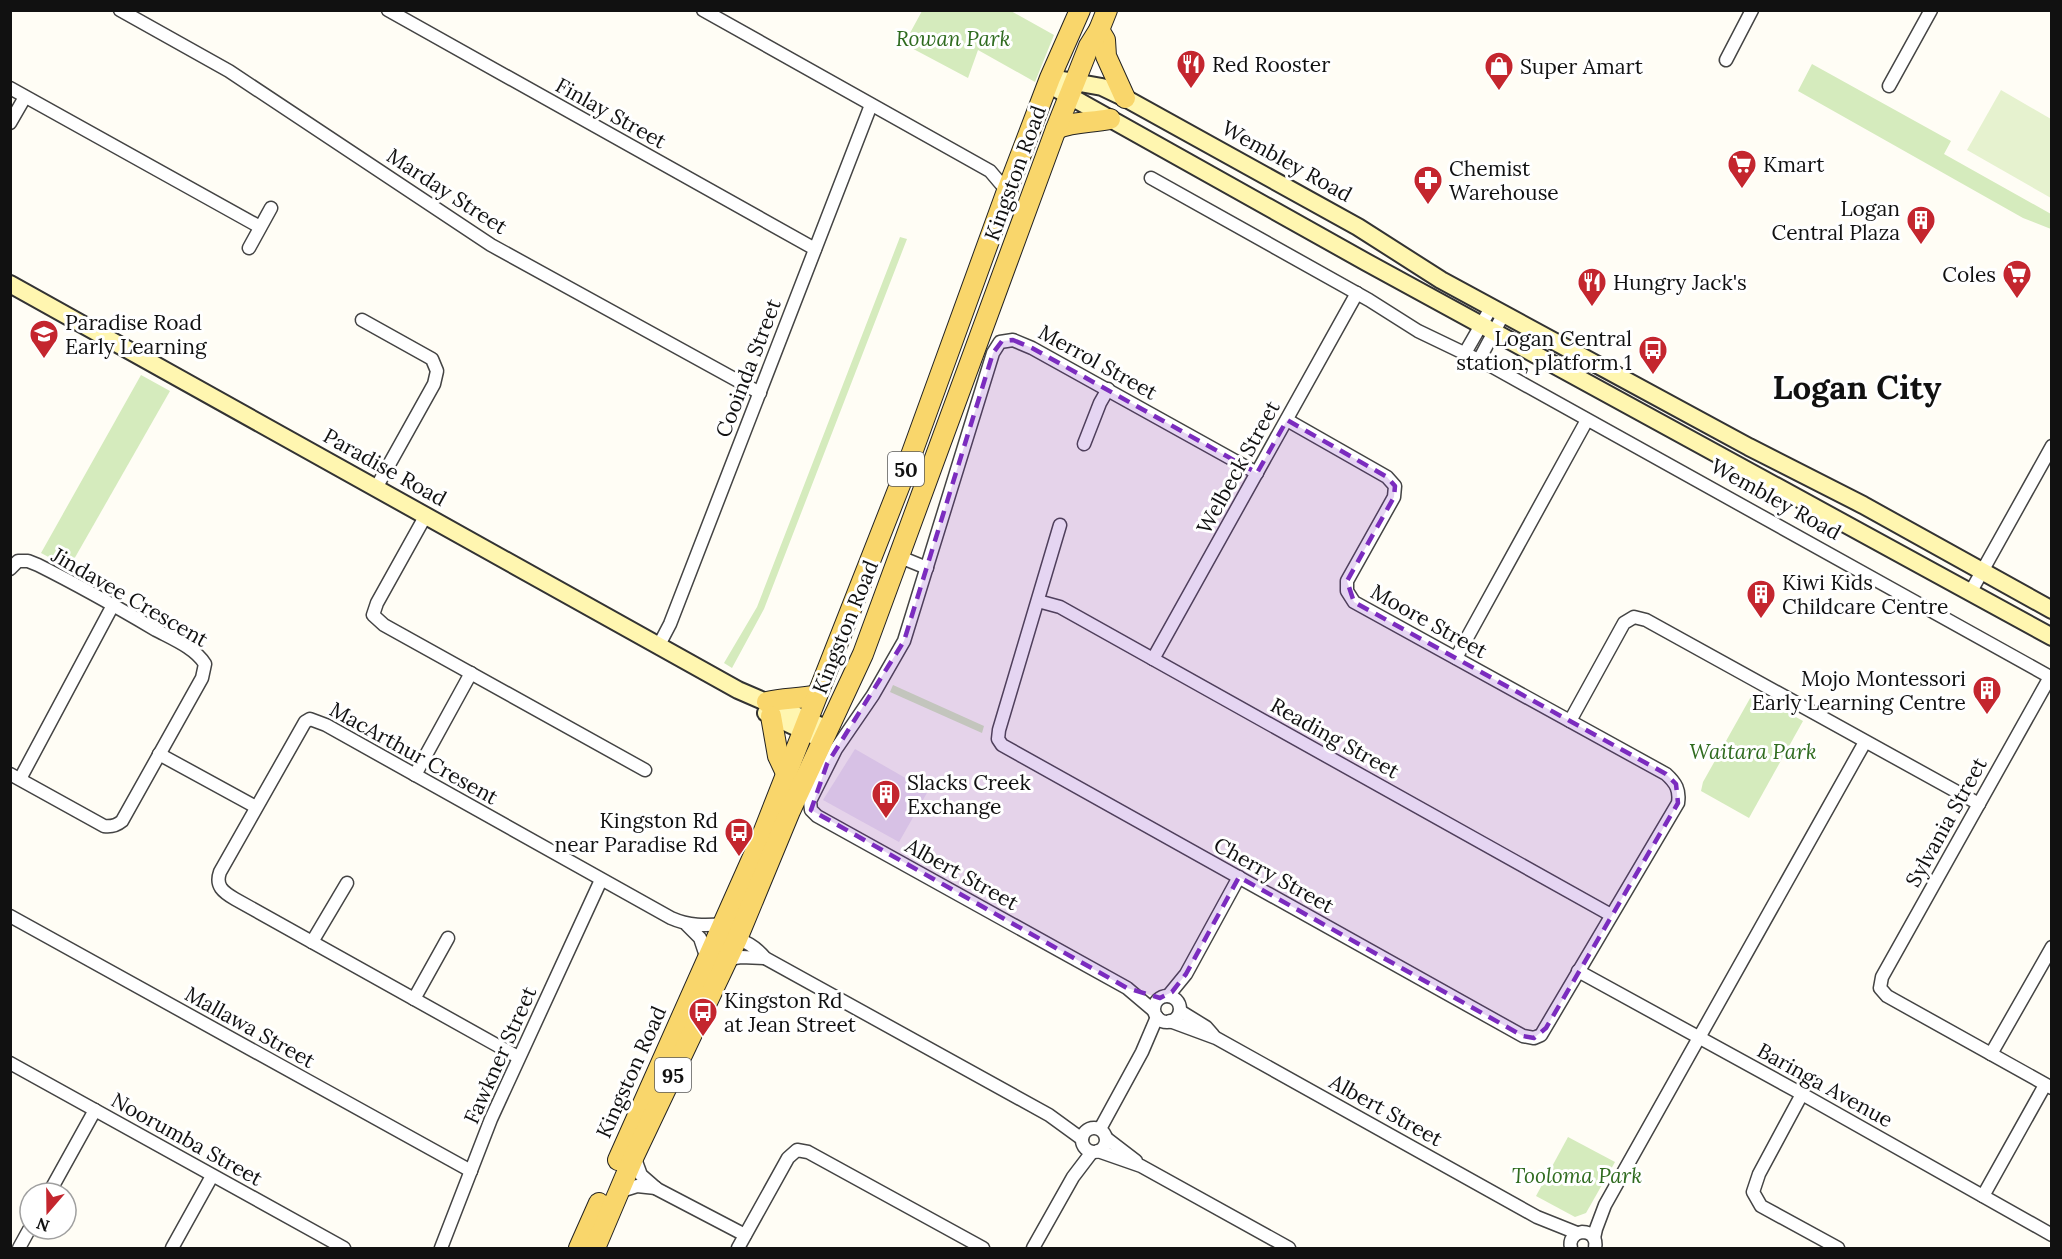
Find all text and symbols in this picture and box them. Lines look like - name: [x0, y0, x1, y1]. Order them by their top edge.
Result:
- park label: Rowan Park: [896, 25, 1010, 52]
- restaurant icon: Red Rooster: [1175, 48, 1207, 90]
- shop icon: Super Amart: [1483, 50, 1515, 92]
- place label: Red Rooster: [1212, 51, 1330, 78]
- place label: Super Amart: [1520, 53, 1644, 80]
- street label: Finlay Street: [551, 71, 672, 155]
- street label: Kingston Road: [978, 102, 1052, 244]
- street label: Wembley Road: [1217, 114, 1357, 208]
- street label: Marday Street: [382, 142, 513, 240]
- supermarket icon: Kmart: [1726, 148, 1758, 190]
- place label: Kmart: [1763, 151, 1825, 178]
- place label: Chemist Warehouse: [1449, 155, 1559, 206]
- pharmacy icon: Chemist Warehouse: [1412, 164, 1444, 206]
- place label: Logan Central Plaza: [1772, 195, 1900, 246]
- building icon: Logan Central Plaza: [1905, 204, 1937, 246]
- supermarket icon: Coles: [2001, 258, 2033, 300]
- place label: Coles: [1942, 261, 1996, 288]
- restaurant icon: Hungry Jack's: [1576, 266, 1608, 308]
- place label: Hungry Jack's: [1613, 269, 1747, 296]
- street label: Cooinda Street: [709, 294, 787, 441]
- place label: Paradise Road Early Learning: [65, 309, 207, 360]
- school or university icon: Paradise Road Early Learning: [28, 318, 60, 360]
- street label: Merrol Street: [1034, 318, 1163, 406]
- place label: Logan Central station, platform 1: [1456, 325, 1632, 376]
- bus stop icon: Logan Central station, platform 1: [1637, 334, 1669, 376]
- district label: Logan City: [1773, 366, 1942, 408]
- street label: Welbeck Street: [1190, 395, 1286, 538]
- street label: Paradise Road: [319, 422, 451, 512]
- road number: 50: [888, 452, 924, 486]
- street label: Wembley Road: [1706, 452, 1846, 546]
- street label: Jindavee Crescent: [46, 541, 214, 653]
- street label: Kingston Road: [806, 556, 884, 698]
- place label: Kiwi Kids Childcare Centre: [1782, 569, 1948, 620]
- street label: Moore Street: [1366, 578, 1493, 665]
- building icon: Kiwi Kids Childcare Centre: [1745, 578, 1777, 620]
- place label: Mojo Montessori Early Learning Centre: [1752, 665, 1966, 716]
- building icon: Mojo Montessori Early Learning Centre: [1971, 674, 2003, 716]
- street label: Reading Street: [1266, 692, 1405, 785]
- street label: MacArthur Cresent: [325, 696, 504, 811]
- park label: Waitara Park: [1689, 738, 1817, 765]
- street label: Sylvania Street: [1899, 752, 1993, 892]
- place label: Slacks Creek Exchange: [907, 769, 1031, 820]
- building icon: Slacks Creek Exchange: [870, 778, 902, 820]
- place label: Kingston Rd near Paradise Rd: [555, 807, 718, 858]
- bus stop icon: Kingston Rd near Paradise Rd: [723, 816, 755, 858]
- street label: Albert Street: [900, 831, 1024, 917]
- street label: Cherry Street: [1209, 831, 1340, 920]
- street label: Mallawa Street: [180, 980, 321, 1074]
- street label: Fawkner Street: [458, 981, 543, 1128]
- place label: Kingston Rd at Jean Street: [724, 987, 857, 1038]
- bus stop icon: Kingston Rd at Jean Street: [687, 996, 719, 1038]
- street label: Kingston Road: [590, 1002, 672, 1142]
- street label: Baringa Avenue: [1752, 1037, 1898, 1133]
- road number: 95: [655, 1058, 691, 1092]
- street label: Albert Street: [1324, 1067, 1448, 1153]
- street label: Noorumba Street: [107, 1086, 268, 1192]
- park label: Tooloma Park: [1512, 1162, 1642, 1189]
- north arrow: [18, 1181, 78, 1241]
- text: N: [34, 1214, 52, 1237]

